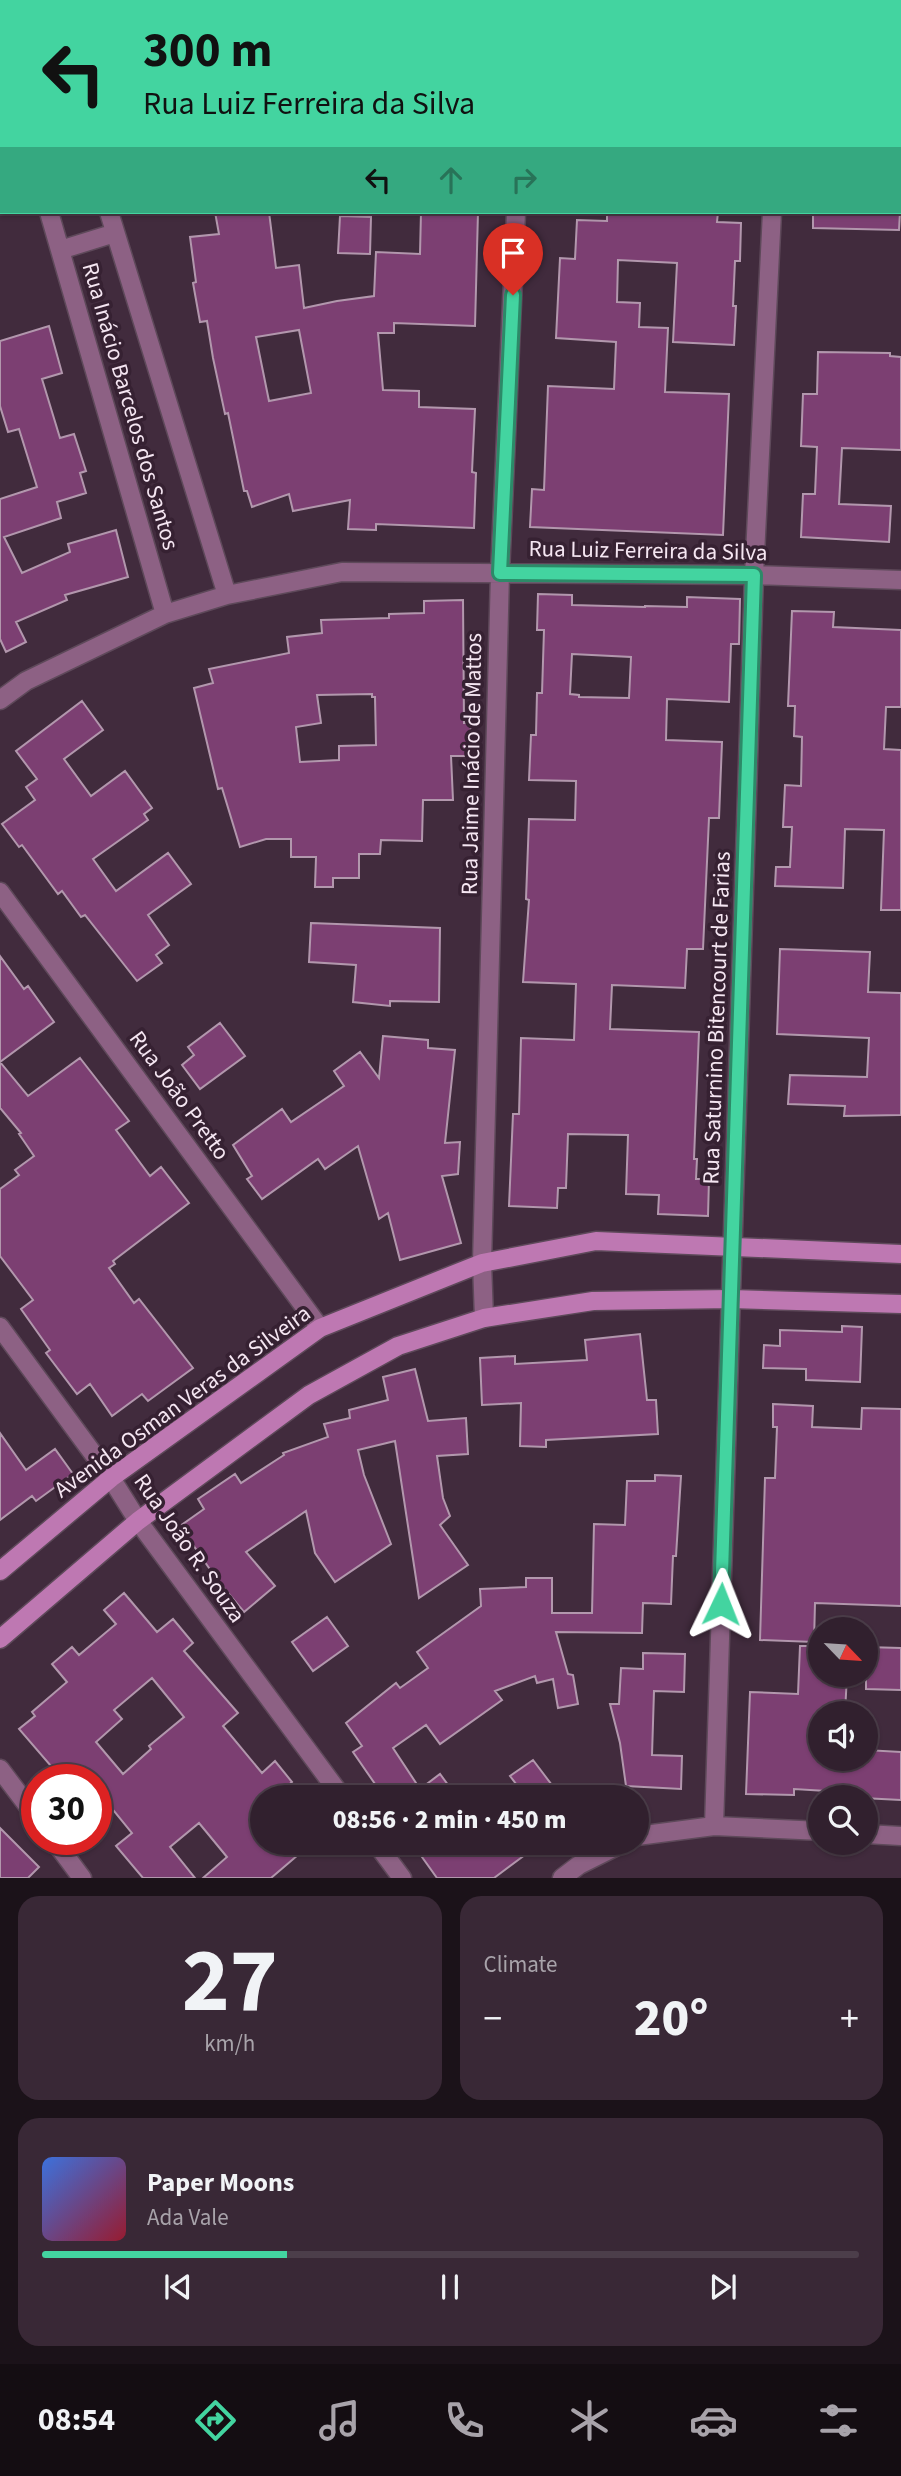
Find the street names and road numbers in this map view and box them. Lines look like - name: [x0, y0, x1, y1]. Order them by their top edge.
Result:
- street label: Rua Inácio Barcelos dos Santos: [74, 259, 187, 554]
- street label: Rua Luiz Ferreira da Silva: [528, 532, 768, 569]
- street label: Rua Jaime Inácio de Mattos: [453, 633, 490, 895]
- street label: Rua Saturnino Bitencourt de Farias: [694, 851, 739, 1185]
- street label: Rua João Pretto: [121, 1024, 238, 1167]
- street label: Avenida Osman Veras da Silveira: [47, 1297, 317, 1506]
- street label: Rua João R. Souza: [126, 1467, 253, 1629]

